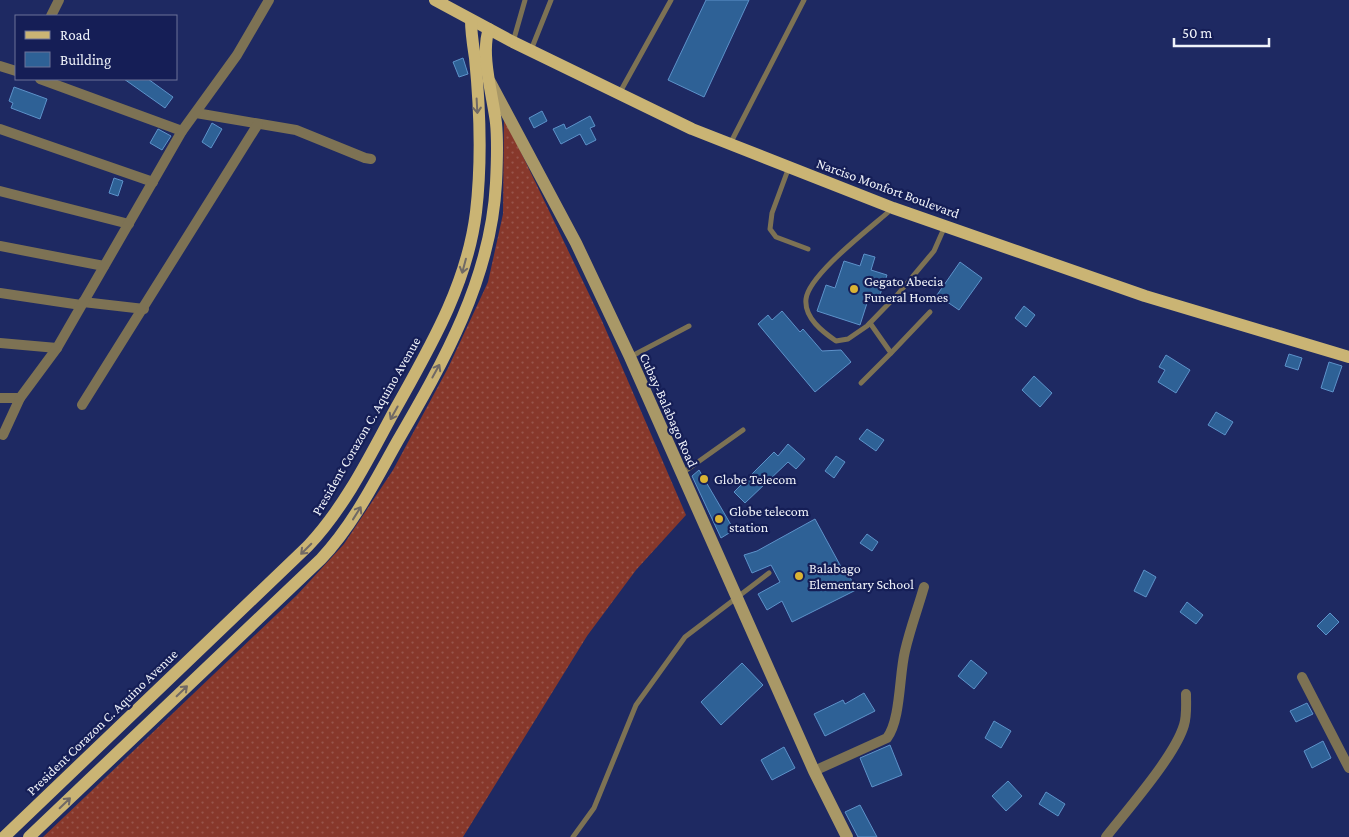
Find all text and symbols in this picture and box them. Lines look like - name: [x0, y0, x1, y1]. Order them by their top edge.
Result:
- legend: [15, 15, 178, 80]
- scale bar: [1174, 15, 1269, 47]
- text: 50 m: [1182, 25, 1212, 41]
- text: Road: [60, 27, 91, 43]
- text: Building: [60, 52, 111, 69]
- one-way arrow: [473, 97, 482, 113]
- street label: Narciso Monfort Boulevard: [814, 155, 962, 222]
- one-way arrow: [458, 258, 468, 274]
- place label: Gegato Abecia Funeral Homes: [864, 273, 948, 305]
- marker: Gegato Abecia Funeral Homes: [848, 283, 860, 295]
- street label: President Corazon C. Aquino Avenue: [308, 334, 424, 518]
- street label: Cubay-Balabago Road: [637, 350, 702, 470]
- one-way arrow: [431, 364, 441, 379]
- one-way arrow: [388, 405, 398, 419]
- place label: Globe Telecom: [714, 471, 796, 487]
- marker: Globe Telecom: [698, 473, 710, 485]
- place label: Globe telecom station: [729, 503, 809, 535]
- one-way arrow: [351, 506, 362, 520]
- marker: Globe telecom station: [713, 513, 725, 525]
- one-way arrow: [300, 542, 312, 555]
- place label: Balabago Elementary School: [809, 560, 914, 592]
- marker: Balabago Elementary School: [793, 570, 805, 582]
- street label: President Corazon C. Aquino Avenue: [23, 646, 181, 798]
- one-way arrow: [176, 685, 188, 697]
- one-way arrow: [58, 797, 71, 809]

